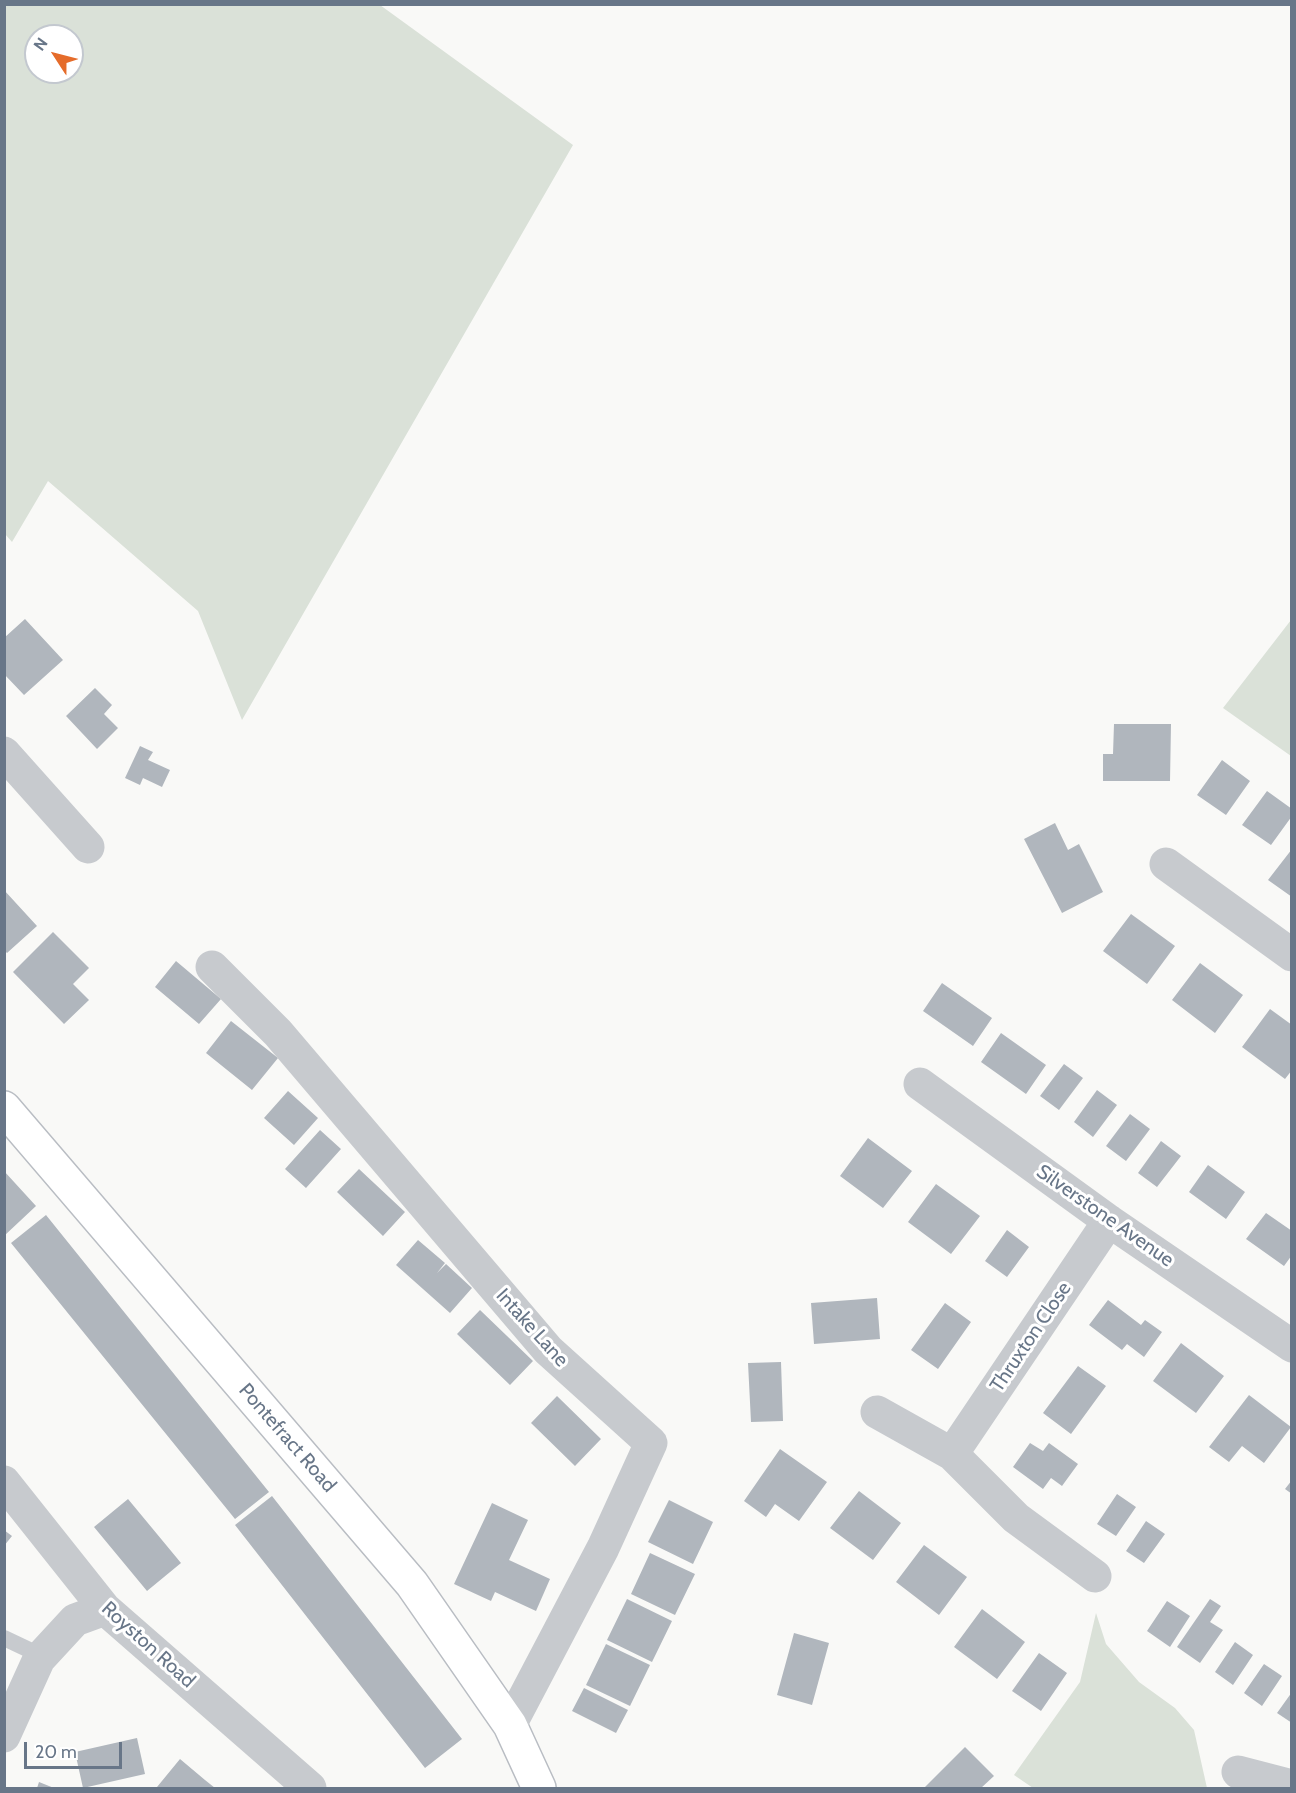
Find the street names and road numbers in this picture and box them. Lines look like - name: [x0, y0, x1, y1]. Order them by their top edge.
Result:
- street label: Silverstone Avenue: [1032, 1160, 1178, 1272]
- street label: Thruxton Close: [985, 1277, 1077, 1397]
- street label: Intake Lane: [491, 1284, 573, 1372]
- street label: Pontefract Road: [233, 1379, 341, 1497]
- street label: Royston Road: [96, 1597, 200, 1693]

